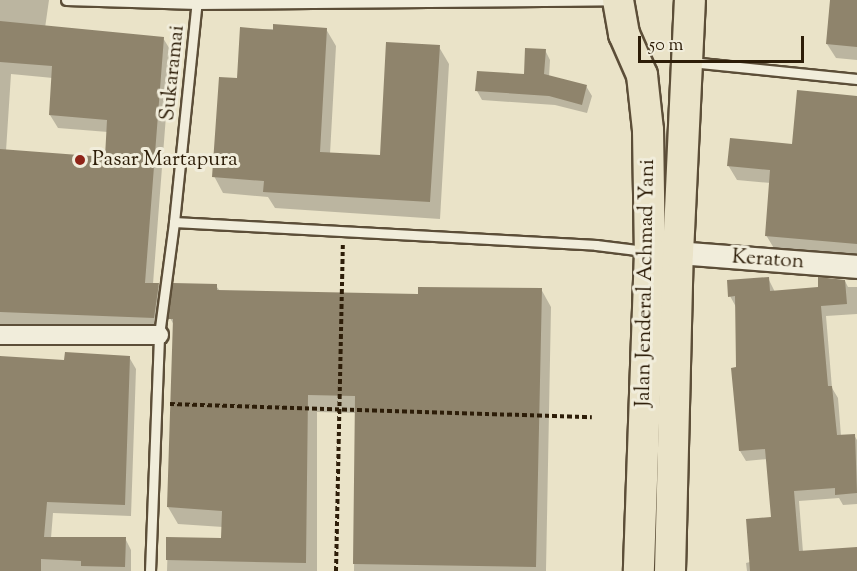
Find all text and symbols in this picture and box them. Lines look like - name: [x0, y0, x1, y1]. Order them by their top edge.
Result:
- street label: Sukaramai: [155, 24, 191, 122]
- scale bar: [641, 24, 808, 62]
- text: 50 m: [649, 33, 683, 59]
- place label: Pasar Martapura: [92, 147, 238, 173]
- marker: Pasar Martapura: [73, 153, 87, 167]
- street label: Jalan Jenderal Achmad Yani: [631, 159, 661, 407]
- street label: Keraton: [731, 245, 805, 275]

